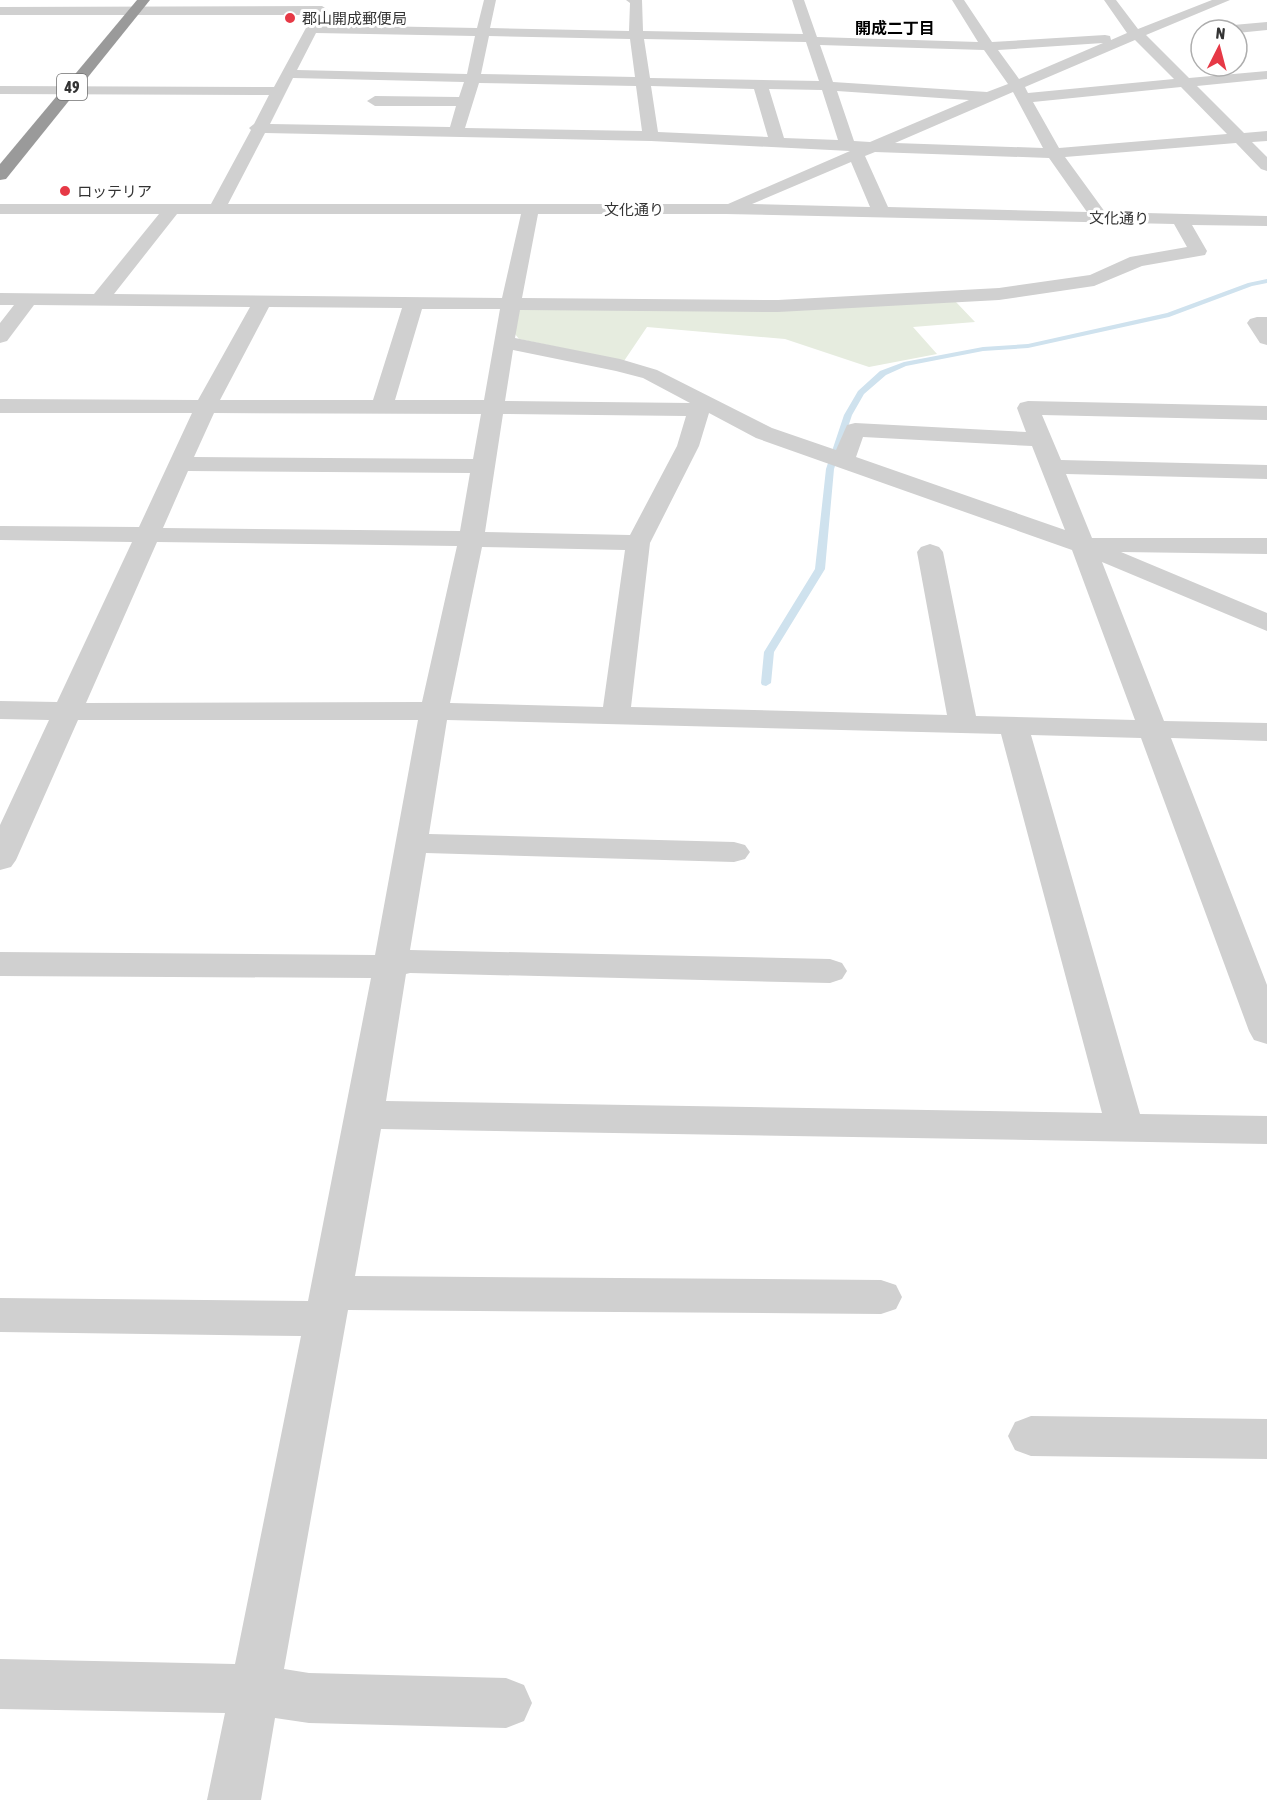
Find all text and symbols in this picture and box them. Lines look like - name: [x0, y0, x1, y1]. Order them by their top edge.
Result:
- place label: 郡山開成郵便局: [302, 10, 407, 27]
- marker: 郡山開成郵便局: [283, 11, 297, 25]
- north arrow: [1189, 18, 1249, 78]
- district label: 開成二丁目: [855, 19, 935, 37]
- text: N: [1215, 24, 1226, 43]
- road number: 49: [57, 74, 87, 100]
- place label: ロッテリア: [77, 183, 152, 200]
- marker: ロッテリア: [58, 184, 72, 198]
- street label: 文化通り: [604, 201, 664, 218]
- street label: 文化通り: [1089, 209, 1149, 227]

